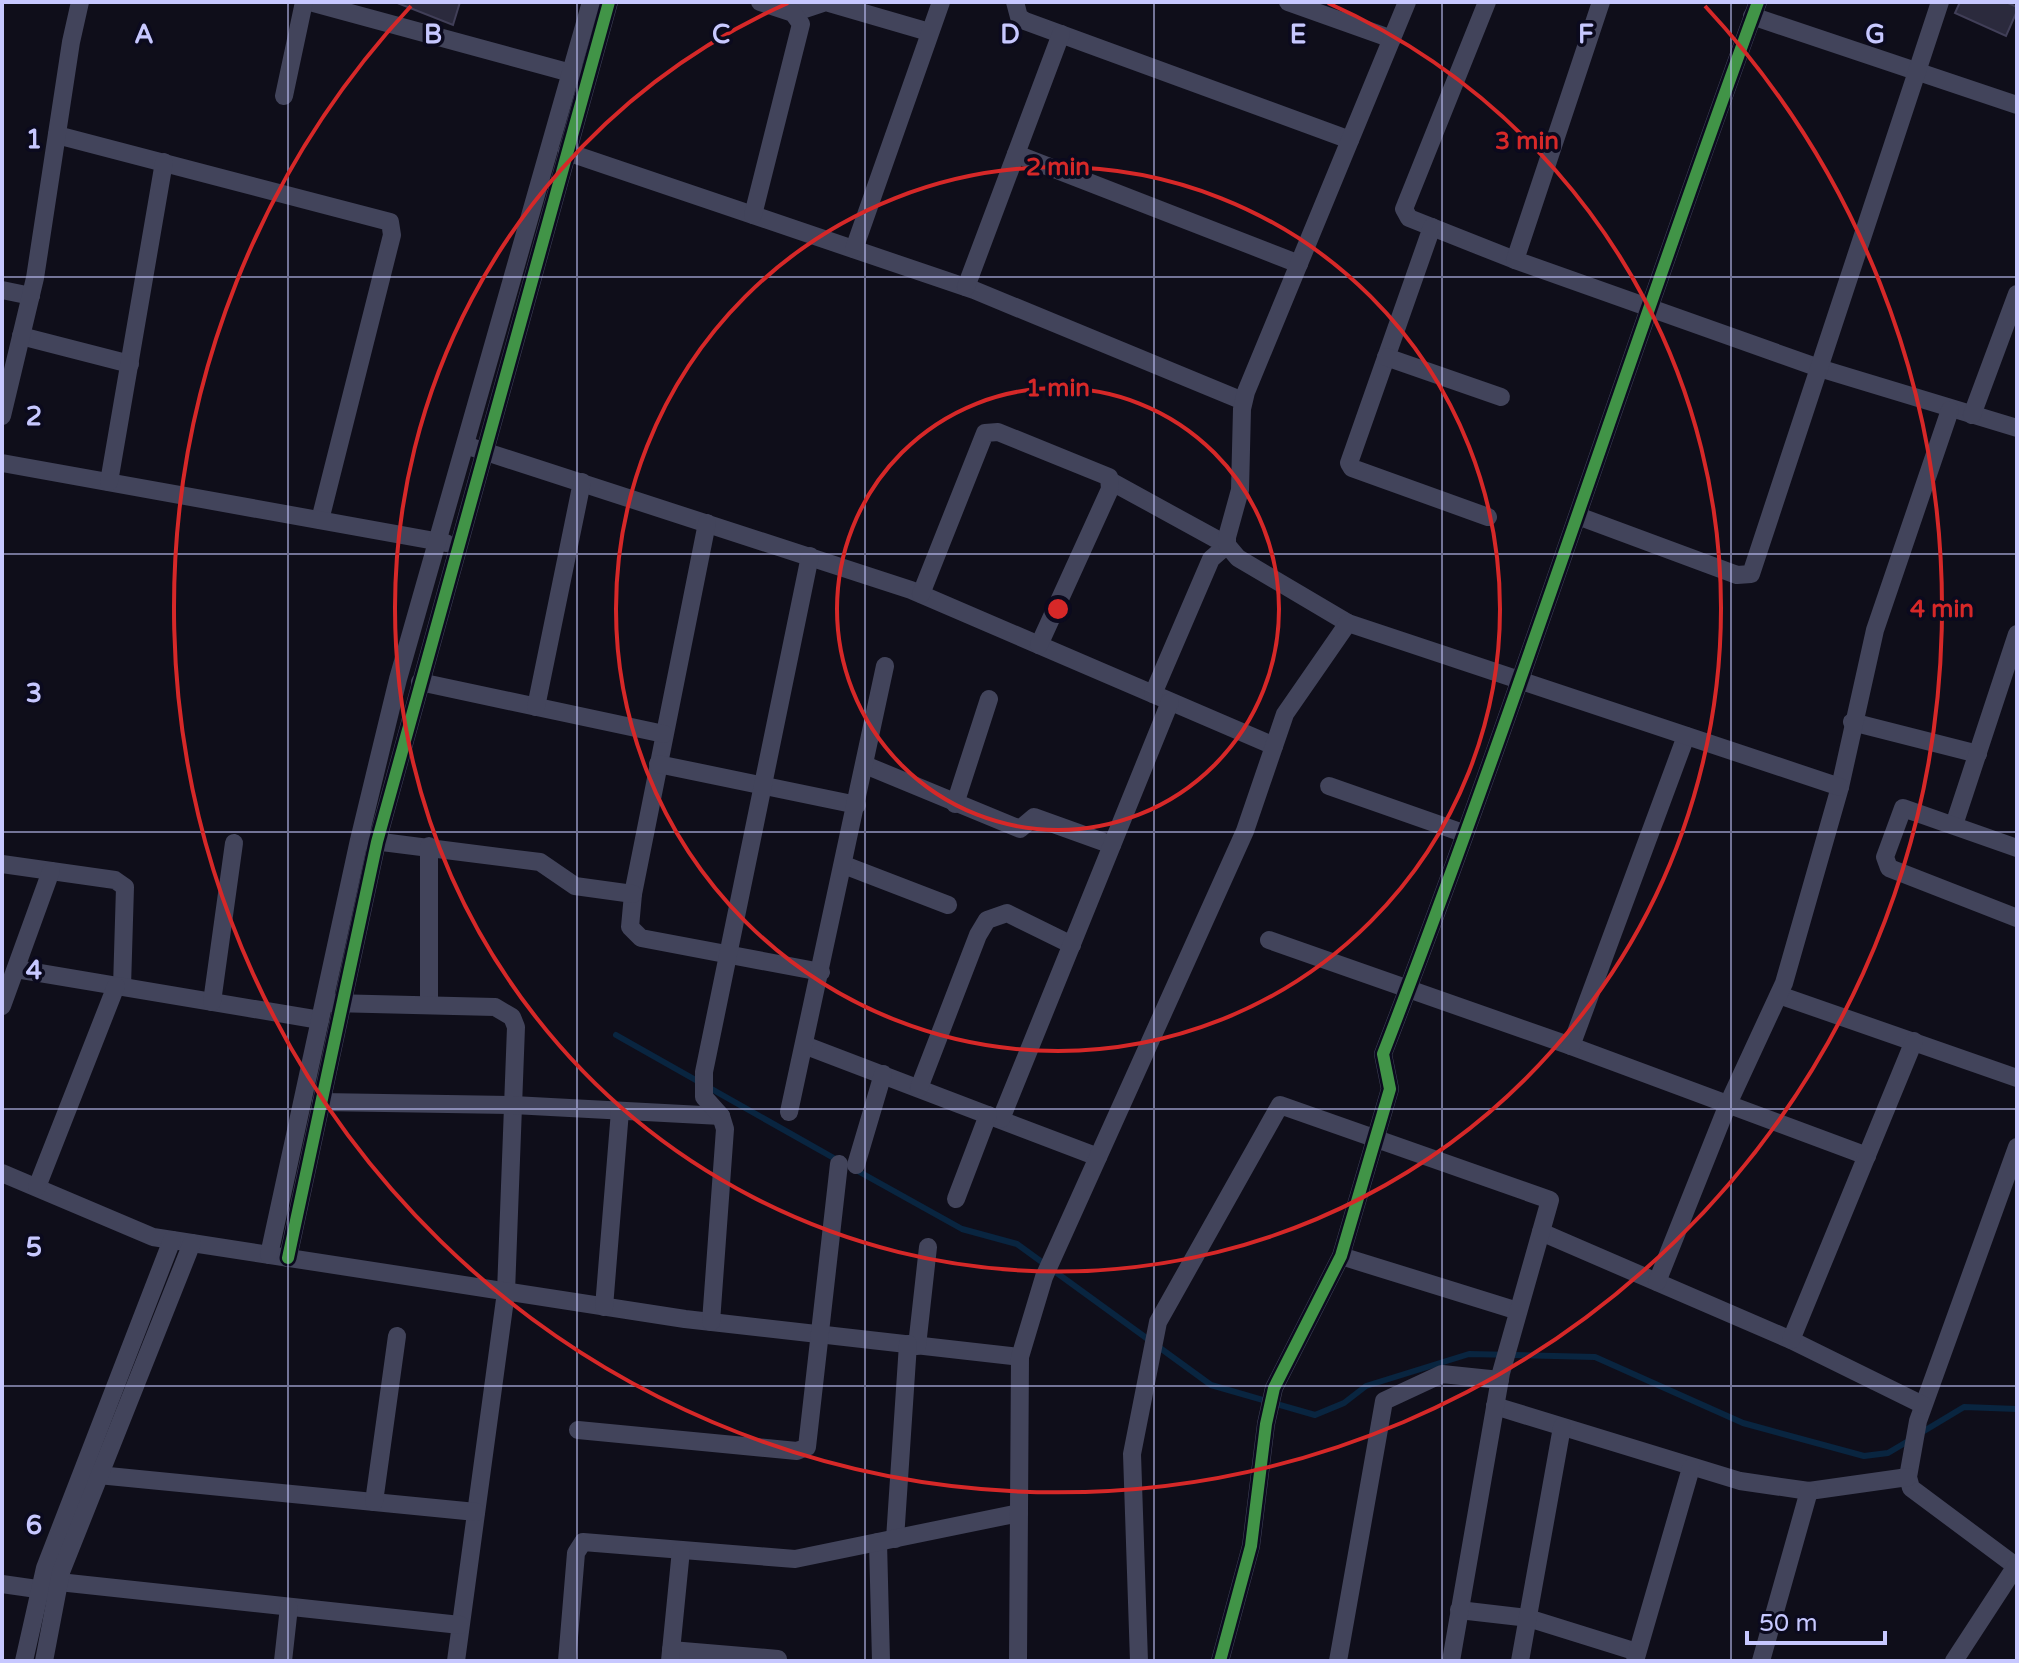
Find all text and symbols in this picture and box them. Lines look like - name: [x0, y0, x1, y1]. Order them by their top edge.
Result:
- text: A: [134, 19, 154, 50]
- text: B: [424, 19, 442, 50]
- text: C: [712, 19, 730, 50]
- text: D: [1000, 19, 1020, 50]
- text: E: [1290, 19, 1306, 50]
- text: F: [1578, 19, 1594, 50]
- text: G: [1865, 19, 1885, 50]
- text: 1: [26, 124, 42, 155]
- text: 3 min: [1495, 127, 1559, 156]
- text: 2 min: [1026, 153, 1090, 182]
- text: 1 min: [1026, 374, 1090, 403]
- text: 2: [26, 401, 42, 432]
- centre of rings: [1044, 595, 1072, 623]
- text: 4 min: [1910, 595, 1974, 624]
- text: 3: [26, 678, 42, 709]
- text: 4: [26, 955, 42, 986]
- text: 5: [26, 1232, 42, 1263]
- text: 6: [26, 1510, 42, 1541]
- scale bar: [1747, 1595, 1885, 1645]
- text: 50 m: [1759, 1609, 1817, 1638]

